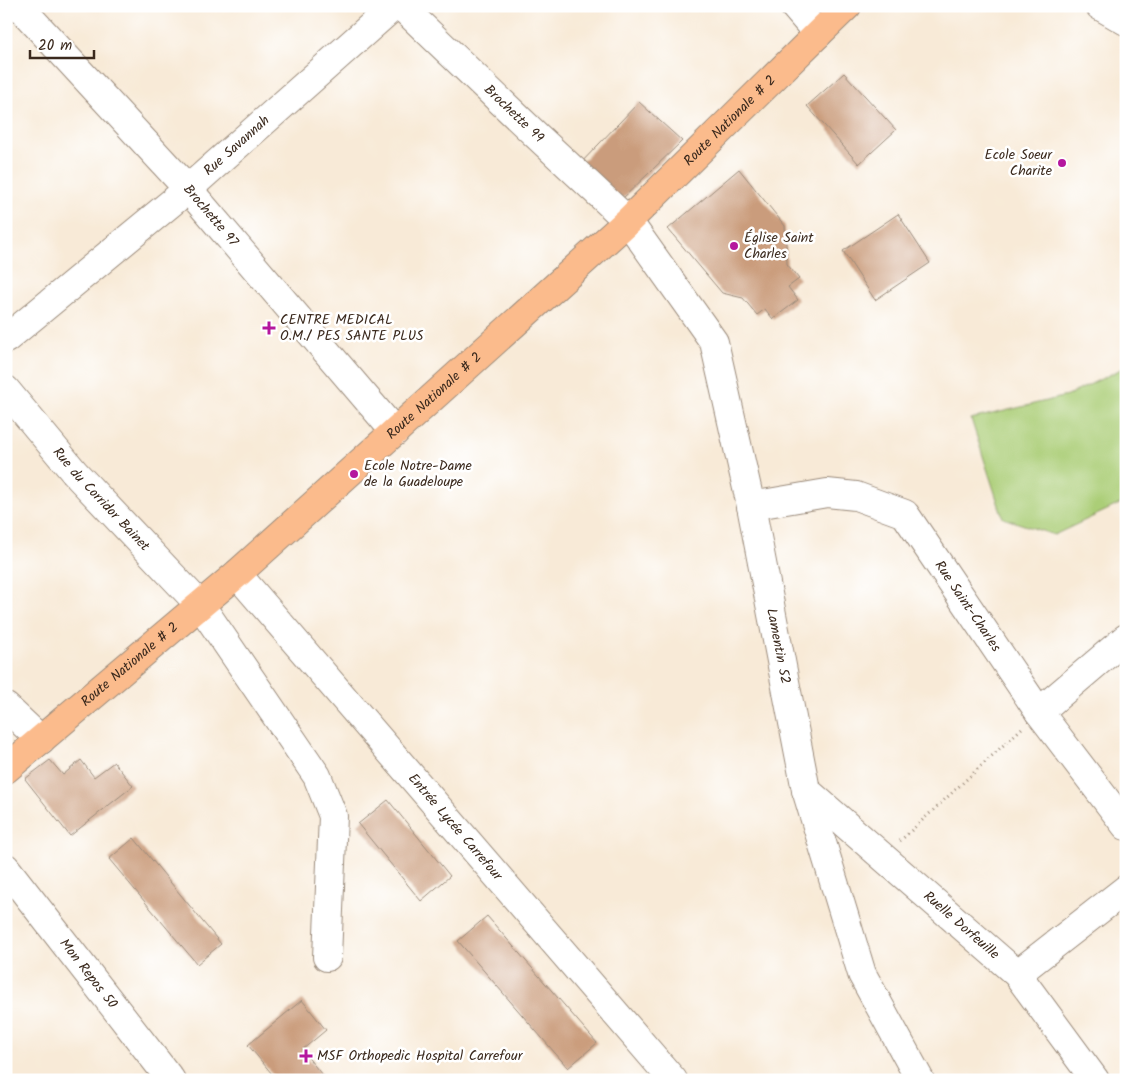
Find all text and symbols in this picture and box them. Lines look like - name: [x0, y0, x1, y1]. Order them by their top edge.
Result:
- scale bar: [30, 28, 94, 60]
- text: 20 m: [38, 34, 72, 58]
- street label: Route Nationale # 2: [679, 70, 781, 171]
- street label: Brochette 99: [479, 79, 549, 148]
- street label: Rue Savannah: [199, 110, 275, 181]
- place label: Ecole Soeur Charite: [984, 144, 1053, 182]
- marker: Ecole Soeur Charite: [1056, 157, 1068, 169]
- street label: Brochette 97: [178, 179, 244, 252]
- place label: Église Saint Charles: [744, 227, 814, 265]
- marker: Église Saint Charles: [728, 240, 740, 252]
- place label: CENTRE MEDICAL O.M./ PES SANTE PLUS: [280, 309, 424, 347]
- marker: CENTRE MEDICAL O.M./ PES SANTE PLUS: [262, 321, 276, 335]
- street label: Route Nationale # 2: [382, 347, 487, 445]
- street label: Rue du Corridor Bainet: [47, 442, 155, 557]
- place label: Ecole Notre-Dame de la Guadeloupe: [364, 455, 472, 493]
- marker: Ecole Notre-Dame de la Guadeloupe: [348, 468, 360, 480]
- street label: Rue Saint-Charles: [929, 556, 1006, 657]
- street label: Lamentin 52: [760, 606, 796, 686]
- street label: Route Nationale # 2: [76, 617, 184, 712]
- street label: Entrée Lycée Carrefour: [402, 768, 509, 887]
- street label: Ruelle Dorfeuille: [918, 886, 1005, 965]
- street label: Mon Repos 50: [54, 934, 123, 1014]
- place label: MSF Orthopedic Hospital Carrefour: [317, 1045, 524, 1067]
- marker: MSF Orthopedic Hospital Carrefour: [299, 1049, 313, 1063]

